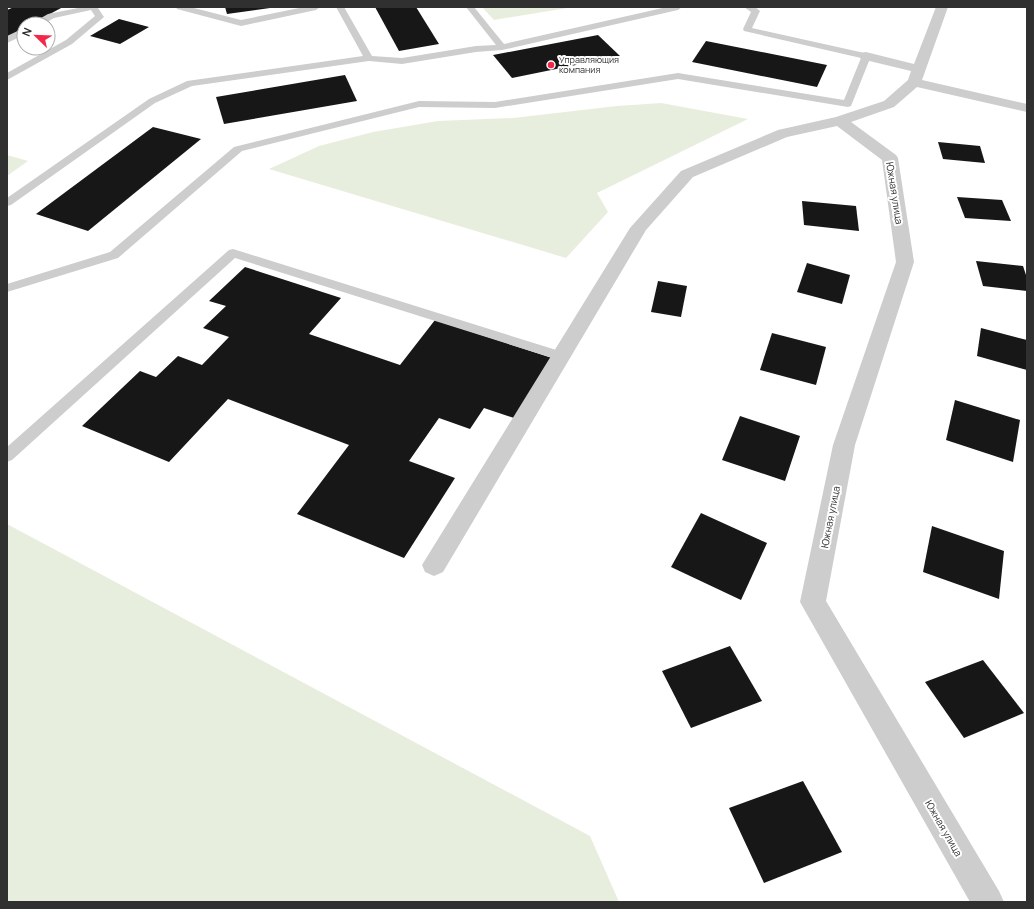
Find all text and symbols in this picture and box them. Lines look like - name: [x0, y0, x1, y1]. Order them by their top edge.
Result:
- north arrow: [16, 16, 56, 56]
- text: N: [18, 25, 35, 38]
- place label: Управляющия компания: [559, 53, 619, 76]
- marker: Управляющия компания: [546, 60, 556, 70]
- street label: Южная улица: [883, 161, 907, 225]
- street label: Южная улица: [817, 485, 843, 549]
- street label: Южная улица: [922, 797, 966, 859]

